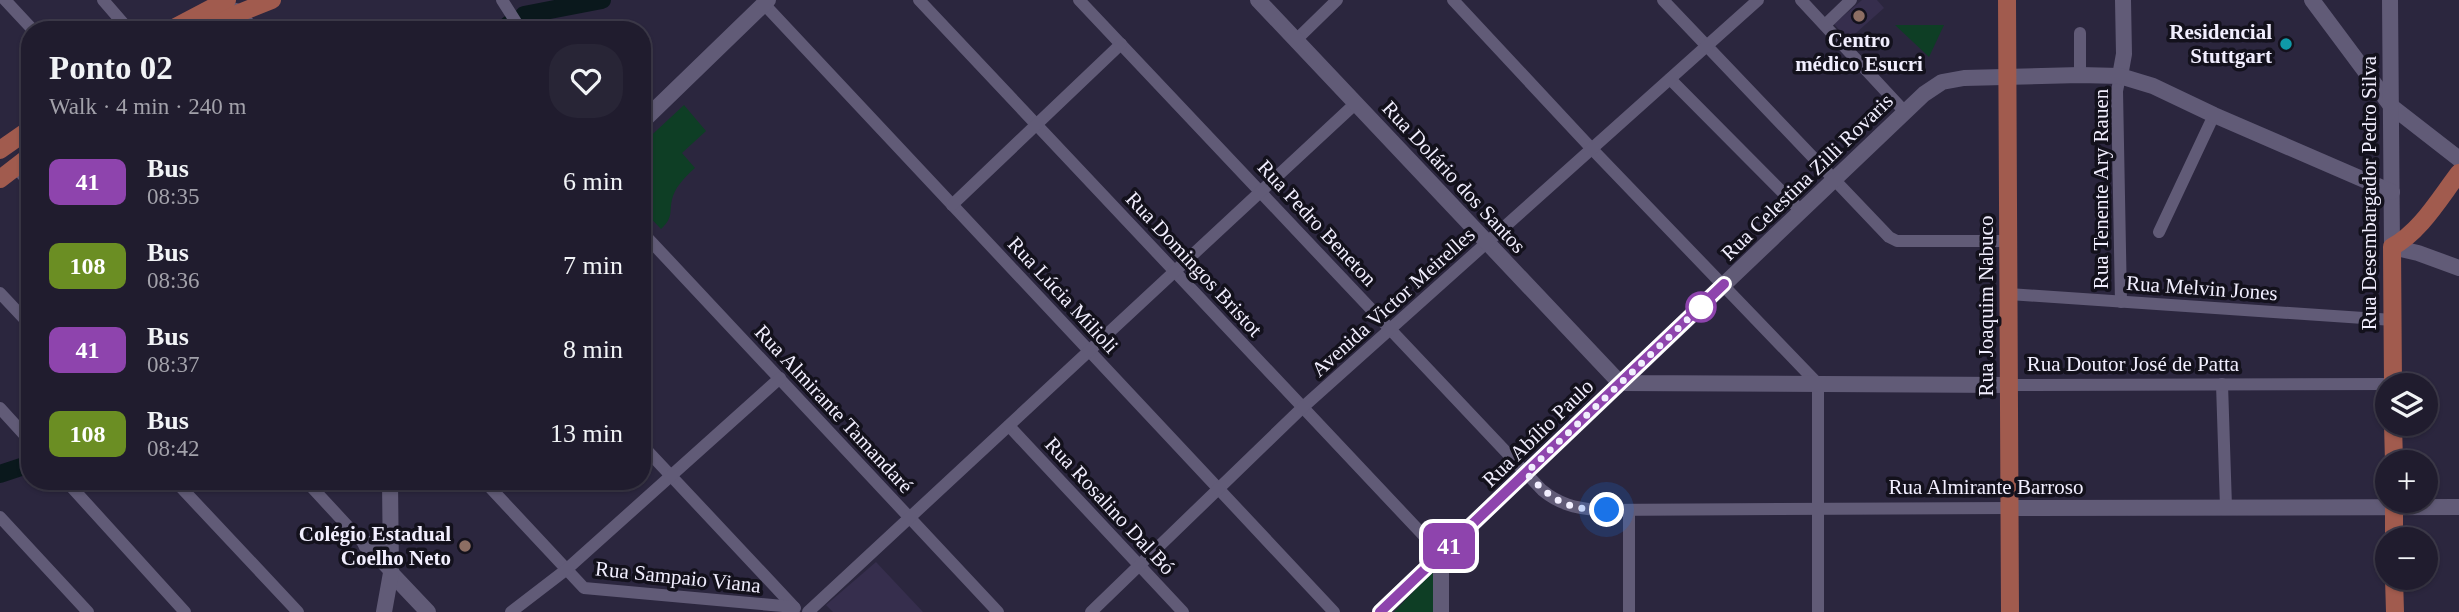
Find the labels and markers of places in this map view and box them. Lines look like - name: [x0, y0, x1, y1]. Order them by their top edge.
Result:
- marker: Centro médico Esucri: [1851, 8, 1867, 24]
- place label: Residencial Stuttgart: [2169, 20, 2272, 68]
- place label: Centro médico Esucri: [1795, 28, 1923, 76]
- marker: Residencial Stuttgart: [2278, 36, 2294, 52]
- unlabelled marker: [1686, 292, 1716, 322]
- place label: Colégio Estadual Coelho Neto: [299, 522, 451, 570]
- marker: Colégio Estadual Coelho Neto: [457, 538, 473, 554]

